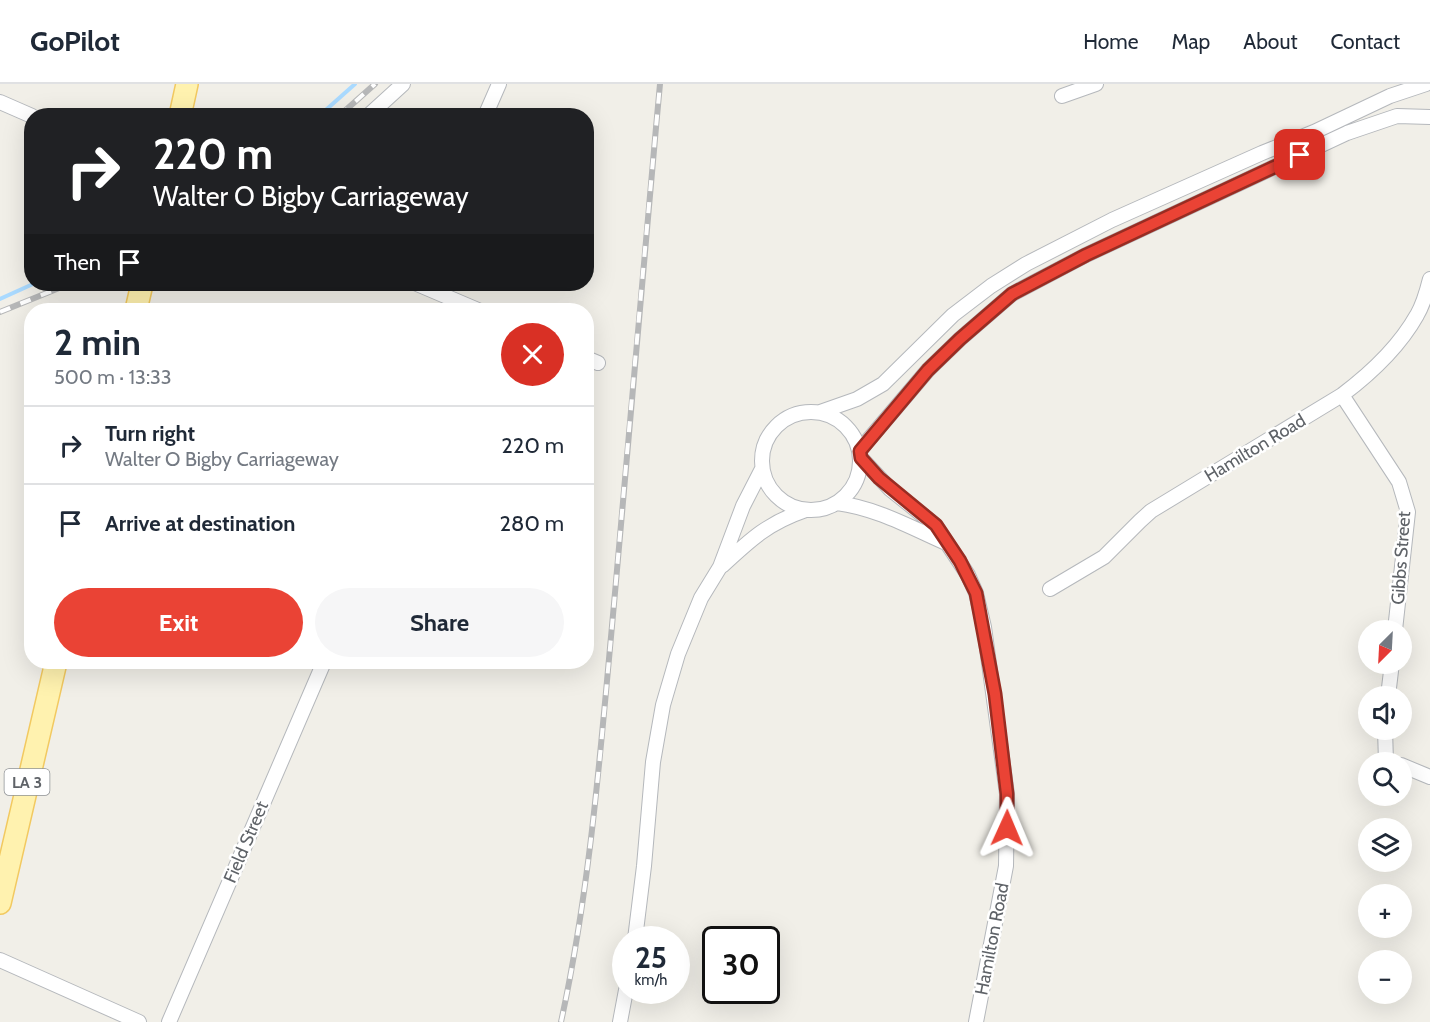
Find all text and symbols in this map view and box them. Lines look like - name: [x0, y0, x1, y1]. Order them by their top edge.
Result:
- text: GoPilot: [30, 24, 120, 58]
- text: Home: [1083, 29, 1139, 54]
- text: Map: [1172, 29, 1210, 54]
- text: About: [1243, 29, 1297, 54]
- text: Contact: [1330, 29, 1400, 54]
- text: 220 m: [153, 128, 273, 180]
- pin: [1274, 129, 1325, 180]
- icon: right: [54, 132, 132, 210]
- icon: arrive: [1283, 138, 1316, 171]
- text: Walter O Bigby Carriageway: [153, 180, 469, 213]
- icon: arrive: [113, 246, 146, 279]
- text: Then: [54, 249, 101, 276]
- text: 2 min: [54, 320, 141, 364]
- button: close: [501, 323, 564, 386]
- text: 500 m · 13:33: [54, 365, 172, 389]
- street label: Hamilton Road: [1200, 409, 1310, 487]
- text: Turn right: [105, 420, 195, 447]
- icon: right: [54, 429, 87, 462]
- text: 220 m: [501, 432, 564, 459]
- text: Walter O Bigby Carriageway: [105, 447, 339, 471]
- icon: arrive: [54, 507, 87, 540]
- text: Arrive at destination: [105, 510, 295, 537]
- text: 280 m: [500, 510, 564, 537]
- street label: Gibbs Street: [1387, 511, 1415, 605]
- button: Exit: [54, 588, 303, 657]
- button: Share: [315, 588, 564, 657]
- north arrow: [1358, 620, 1412, 674]
- map controls: [1358, 620, 1412, 1004]
- button: sound: [1358, 686, 1412, 740]
- button: search: [1358, 752, 1412, 806]
- road number: LA 3: [4, 769, 50, 795]
- position arrow: [975, 796, 1039, 860]
- street label: Field Street: [219, 798, 273, 886]
- button: layers: [1358, 818, 1412, 872]
- street label: Hamilton Road: [970, 881, 1014, 997]
- button: +: [1358, 884, 1412, 938]
- speed limit sign: 30: [702, 926, 780, 1004]
- text: 25: [635, 939, 667, 976]
- button: −: [1358, 950, 1412, 1004]
- text: km/h: [635, 971, 667, 989]

